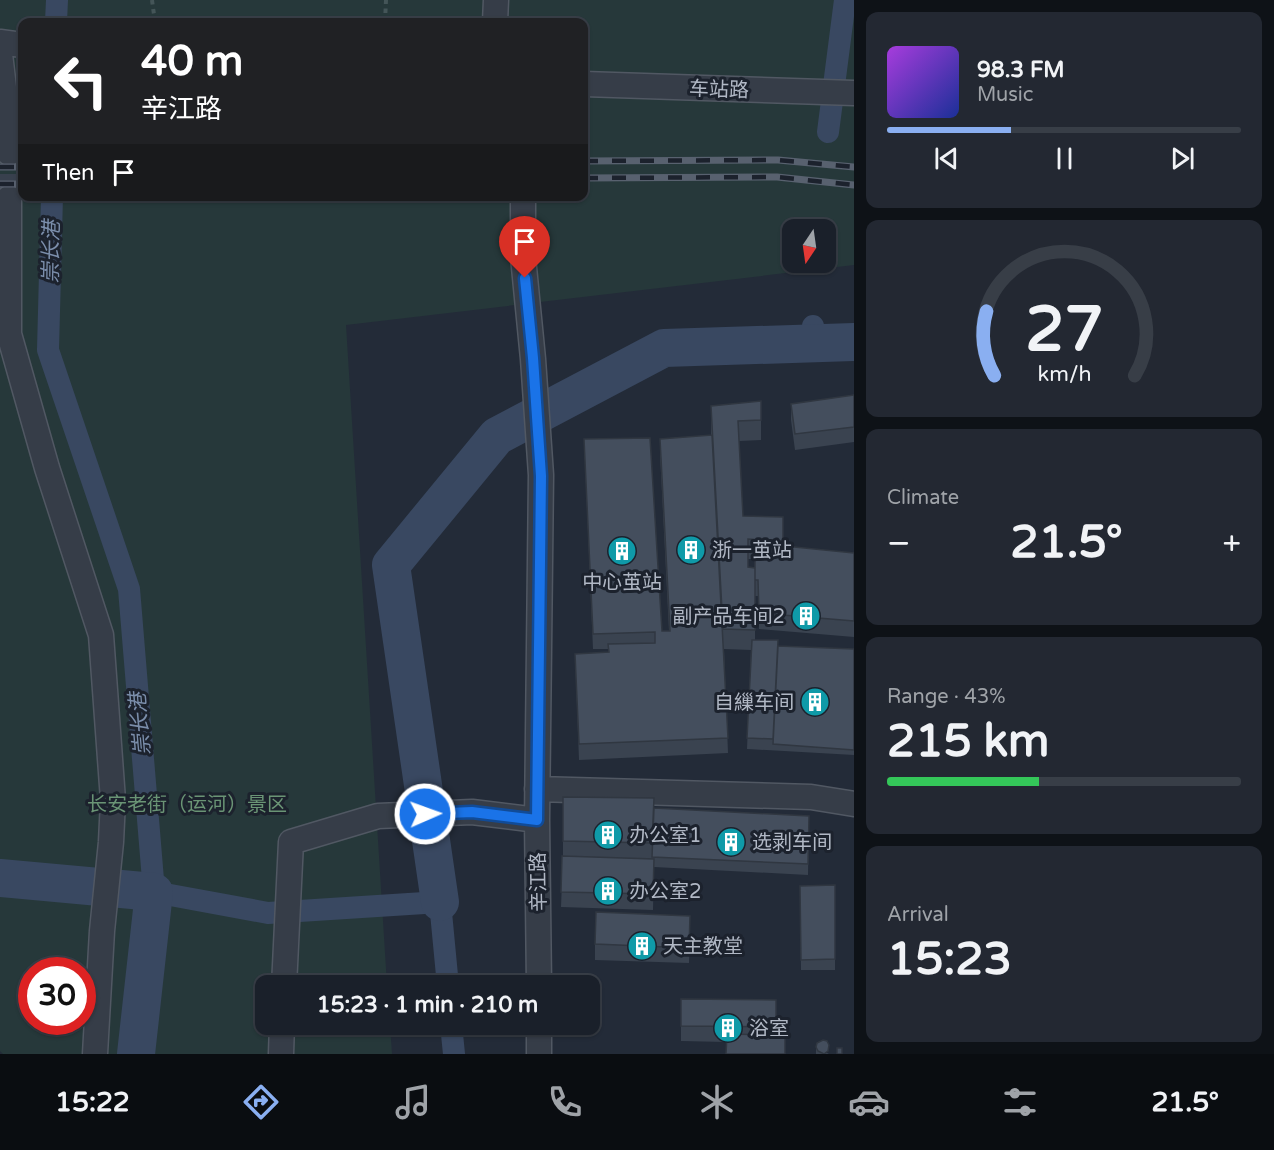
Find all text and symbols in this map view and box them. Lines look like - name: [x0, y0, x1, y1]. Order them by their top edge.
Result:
- text: 40 m: [141, 36, 243, 87]
- icon: left: [42, 42, 120, 120]
- text: 98.3 FM: [977, 57, 1065, 83]
- street label: 车站路: [689, 77, 749, 103]
- text: Music: [977, 83, 1033, 107]
- text: 辛江路: [141, 93, 222, 126]
- icon: previous: [930, 142, 963, 175]
- icon: pause: [1048, 142, 1081, 175]
- icon: next: [1166, 142, 1199, 175]
- icon: arrive: [107, 156, 140, 189]
- text: Then: [42, 160, 95, 186]
- pin: [499, 216, 550, 278]
- water label: 崇长港: [38, 217, 65, 284]
- north arrow: [782, 219, 836, 273]
- map controls: [782, 219, 836, 273]
- icon: arrive: [508, 225, 541, 258]
- text: 27: [1025, 293, 1103, 368]
- text: km/h: [1037, 361, 1091, 387]
- text: Climate: [887, 486, 959, 510]
- text: 21.5°: [1010, 516, 1123, 570]
- text: −: [887, 524, 911, 563]
- text: +: [1222, 524, 1241, 563]
- building icon: 浙一茧站: [675, 534, 707, 566]
- building icon: 中心茧站: [606, 535, 638, 567]
- place label: 浙一茧站: [712, 539, 792, 563]
- place label: 中心茧站: [582, 571, 662, 595]
- building icon: 副产品车间2: [790, 600, 822, 632]
- place label: 副产品车间2: [672, 605, 785, 629]
- text: Range · 43%: [887, 685, 1006, 709]
- building icon: 自繅车间: [799, 686, 831, 718]
- water label: 崇长港: [125, 688, 156, 756]
- place label: 自繅车间: [714, 691, 794, 715]
- text: 215 km: [887, 715, 1049, 769]
- position arrow: [393, 782, 457, 846]
- park label: 长安老街（运河）景区: [87, 793, 287, 817]
- building icon: 办公室1: [592, 819, 624, 851]
- place label: 办公室1: [629, 824, 702, 848]
- building icon: 选剥车间: [715, 826, 747, 858]
- place label: 选剥车间: [752, 831, 832, 855]
- street label: 辛江路: [526, 852, 552, 912]
- building icon: 办公室2: [592, 875, 624, 907]
- place label: 办公室2: [629, 880, 702, 904]
- text: Arrival: [887, 903, 949, 927]
- building icon: 天主教堂: [626, 930, 658, 962]
- text: 15:23: [887, 933, 1012, 987]
- place label: 天主教堂: [663, 935, 743, 959]
- speed limit sign: 30: [18, 957, 96, 1035]
- text: 15:23 · 1 min · 210 m: [317, 992, 538, 1018]
- building icon: 浴室: [712, 1012, 744, 1044]
- place label: 浴室: [749, 1017, 789, 1041]
- icon: directions: [240, 1081, 282, 1123]
- icon: music: [392, 1081, 434, 1123]
- icon: phone: [544, 1081, 586, 1123]
- icon: climate: [696, 1081, 738, 1123]
- icon: car: [848, 1081, 890, 1123]
- icon: filters: [999, 1081, 1041, 1123]
- text: 15:22: [55, 1086, 130, 1119]
- text: 21.5°: [1151, 1086, 1219, 1119]

